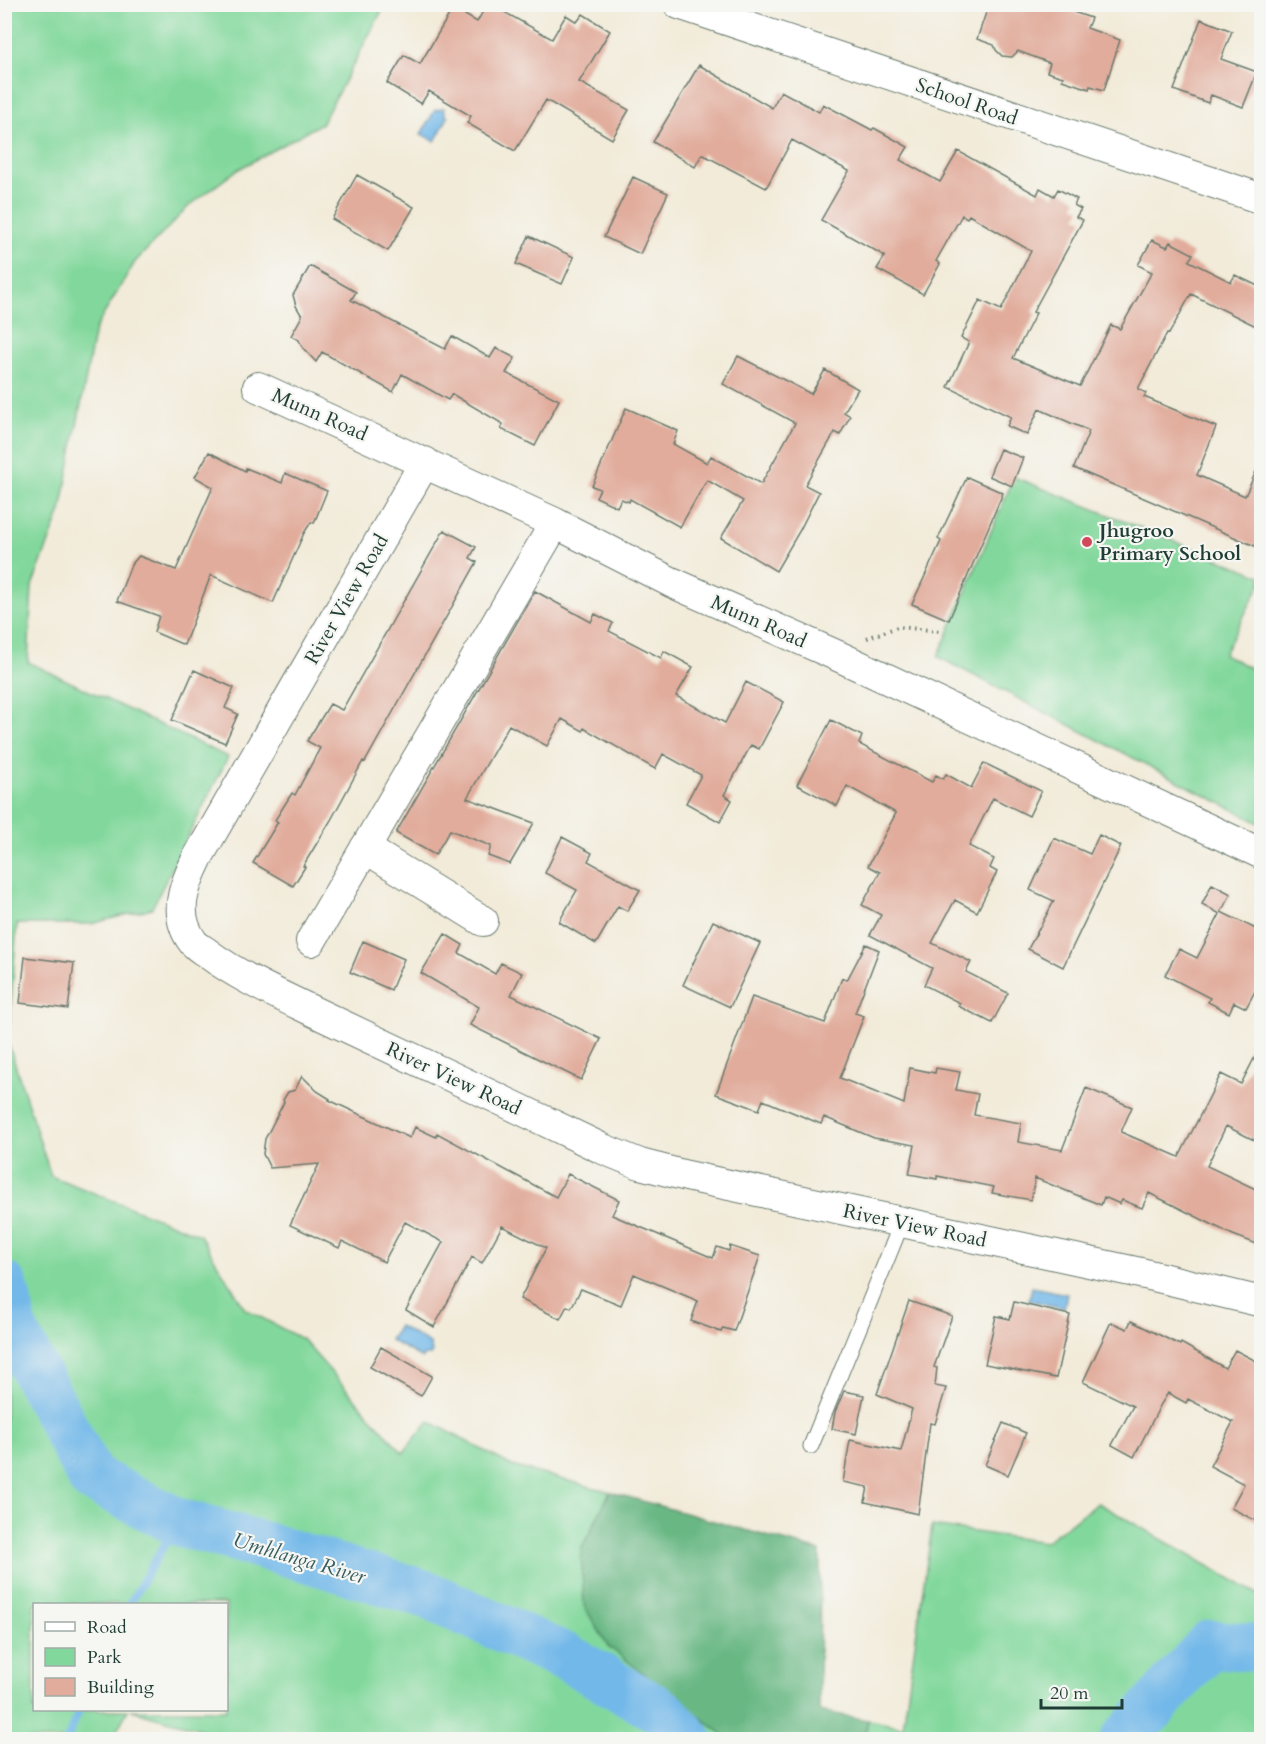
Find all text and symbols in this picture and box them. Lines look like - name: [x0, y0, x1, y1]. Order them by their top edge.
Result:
- street label: School Road: [912, 71, 1022, 132]
- street label: Munn Road: [268, 381, 372, 448]
- place label: Jhugroo Primary School: [1096, 517, 1241, 567]
- street label: River View Road: [298, 529, 395, 669]
- marker: Jhugroo Primary School: [1080, 535, 1094, 549]
- street label: Munn Road: [707, 588, 811, 655]
- street label: River View Road: [382, 1035, 526, 1122]
- street label: River View Road: [841, 1197, 990, 1254]
- water label: Umhlanga River: [229, 1526, 370, 1592]
- legend: [33, 1603, 228, 1711]
- text: Road: [87, 1615, 127, 1640]
- text: Park: [87, 1645, 122, 1670]
- scale bar: [1041, 1672, 1122, 1710]
- text: Building: [87, 1675, 155, 1700]
- text: 20 m: [1050, 1681, 1089, 1706]

